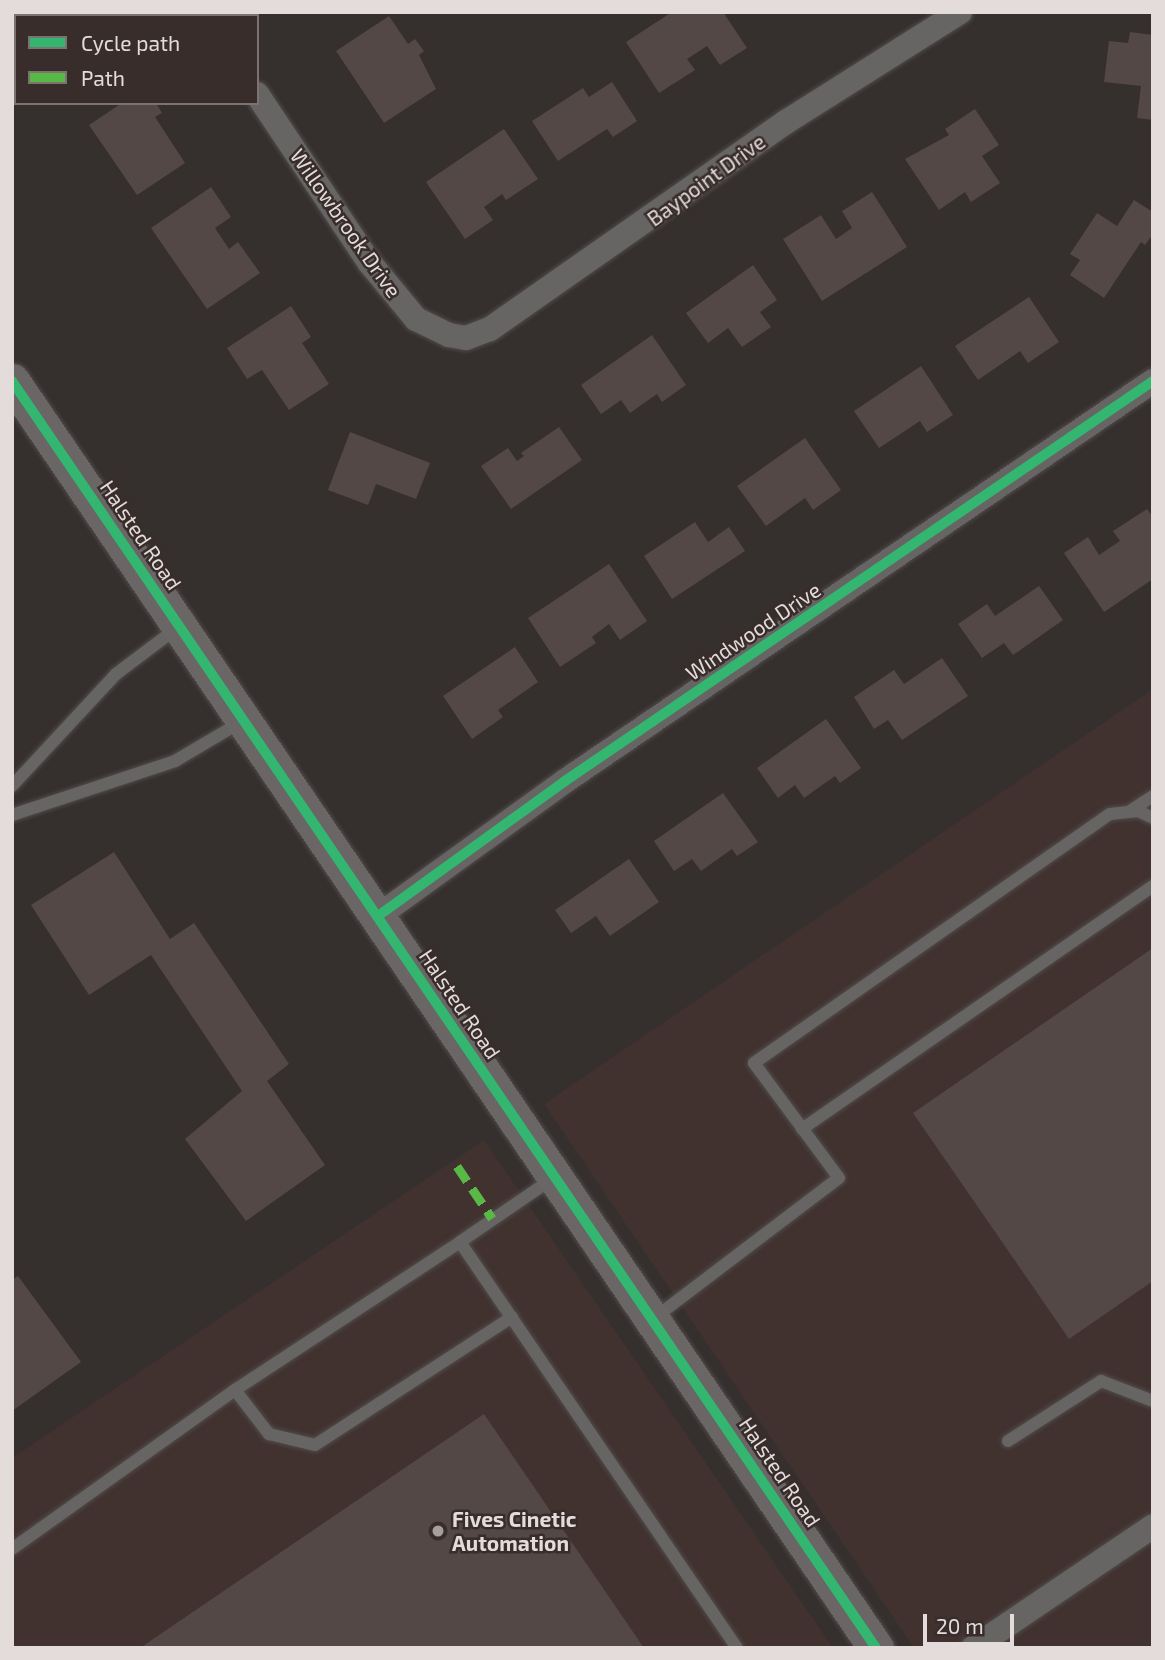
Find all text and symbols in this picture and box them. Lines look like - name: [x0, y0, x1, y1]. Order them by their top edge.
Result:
- legend: [14, 14, 259, 105]
- text: Cycle path: [81, 30, 180, 55]
- text: Path: [81, 65, 125, 90]
- street label: Baypoint Drive: [642, 129, 770, 231]
- street label: Willowbrook Drive: [285, 144, 407, 302]
- street label: Halsted Road: [95, 475, 187, 595]
- street label: Windwood Drive: [681, 577, 825, 685]
- street label: Halsted Road: [414, 944, 506, 1064]
- street label: Halsted Road: [734, 1412, 826, 1532]
- place label: Fives Cinetic Automation: [452, 1506, 576, 1556]
- marker: Fives Cinetic Automation: [430, 1523, 446, 1539]
- scale bar: [927, 1600, 1018, 1644]
- text: 20 m: [936, 1613, 984, 1638]

